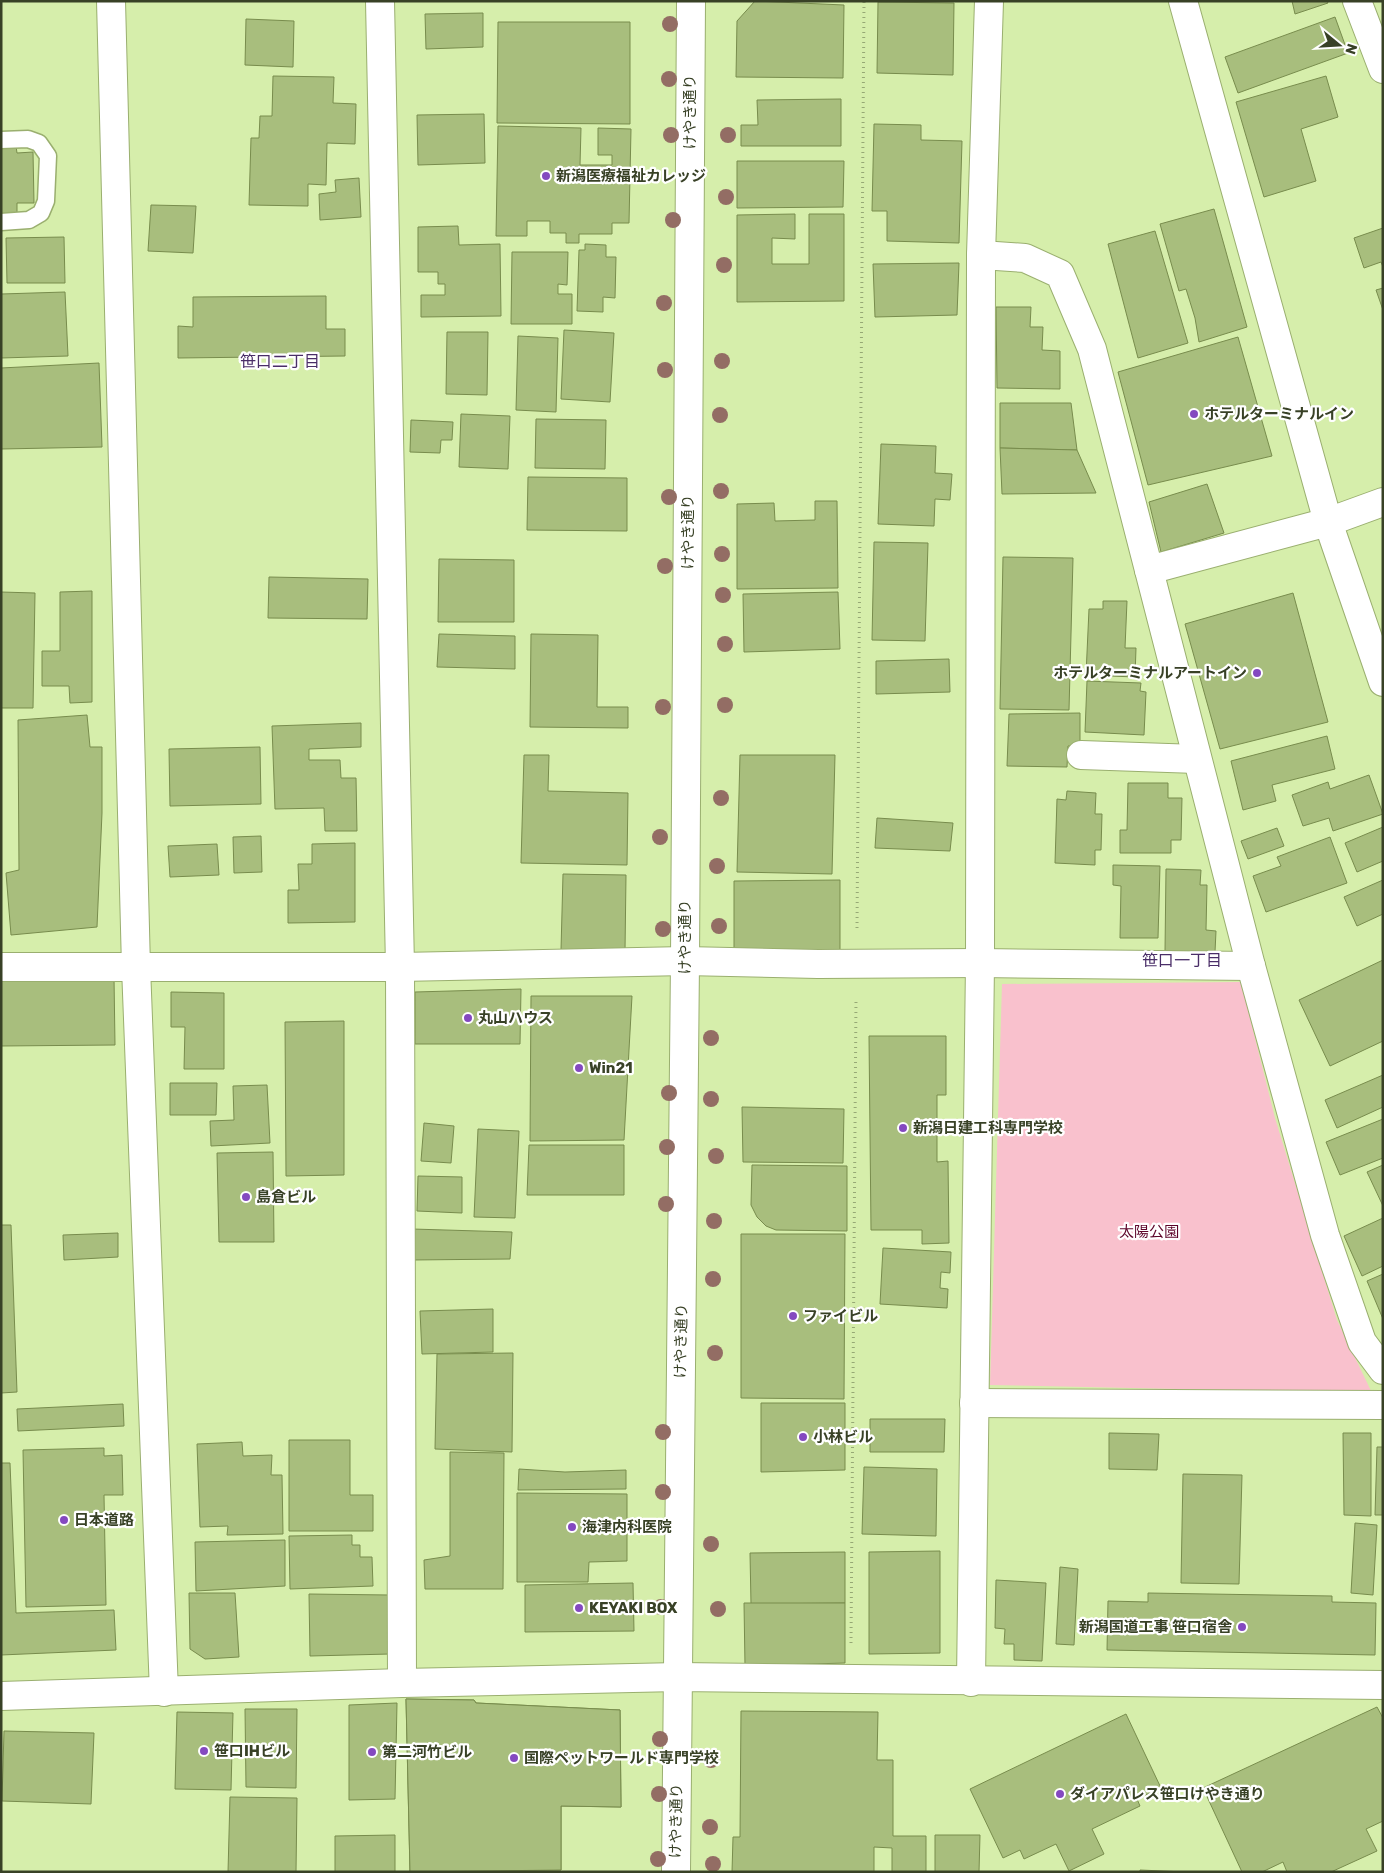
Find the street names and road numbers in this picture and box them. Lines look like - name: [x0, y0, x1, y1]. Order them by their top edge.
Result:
- street label: けやき通り: [681, 74, 699, 150]
- street label: けやき通り: [679, 494, 697, 570]
- street label: けやき通り: [676, 899, 694, 975]
- street label: けやき通り: [671, 1303, 691, 1379]
- street label: けやき通り: [666, 1783, 686, 1859]

